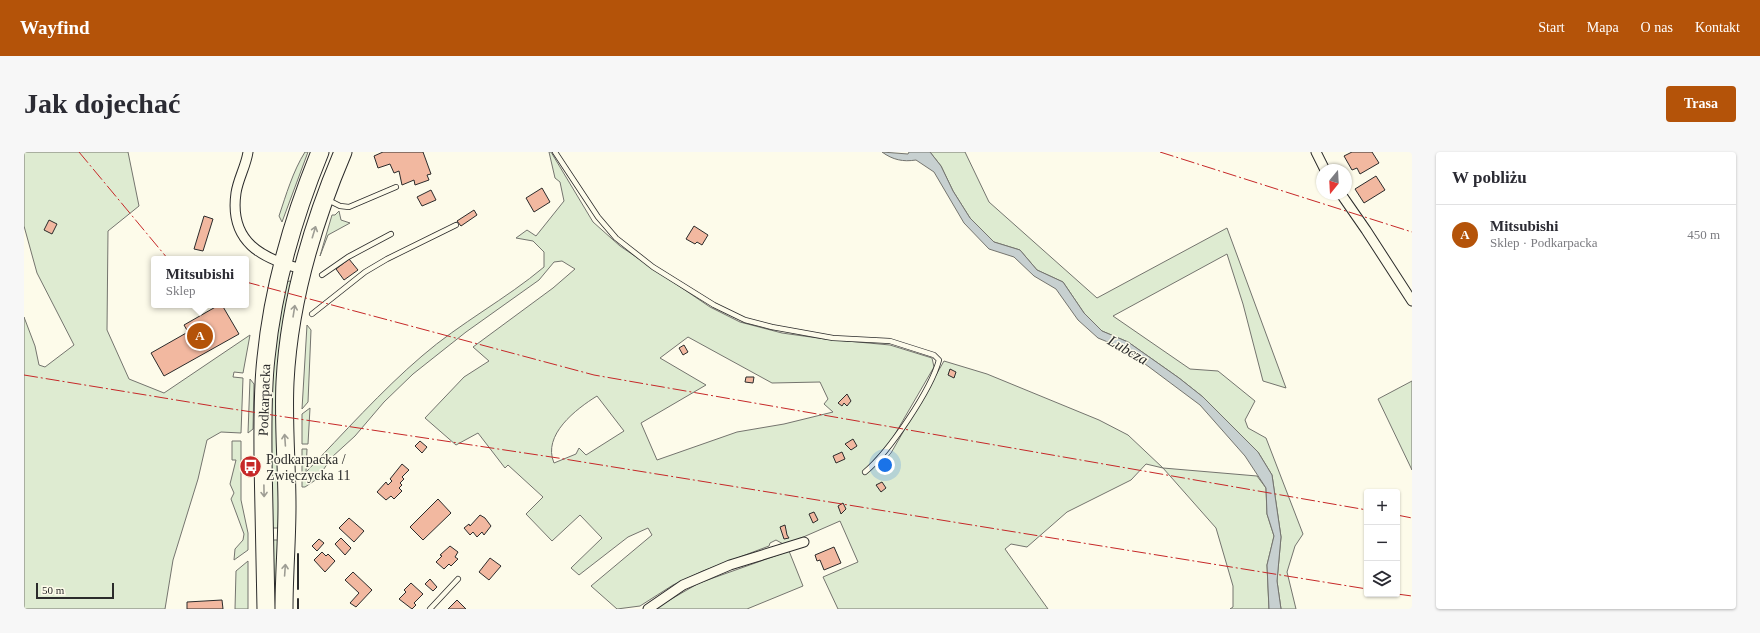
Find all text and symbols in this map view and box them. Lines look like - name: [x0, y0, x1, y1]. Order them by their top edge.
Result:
- text: Wayfind: [20, 17, 90, 38]
- text: Start: [1538, 20, 1565, 35]
- text: Mapa: [1587, 20, 1619, 35]
- text: O nas: [1641, 20, 1673, 35]
- text: Kontakt: [1695, 20, 1740, 35]
- button: Trasa: [1666, 86, 1736, 122]
- text: Jak dojechać: [24, 88, 180, 119]
- north arrow: [1316, 164, 1352, 200]
- text: W pobliżu: [1452, 168, 1527, 187]
- text: Mitsubishi: [1490, 218, 1558, 234]
- one-way arrow: [311, 225, 318, 238]
- text: A: [1460, 227, 1470, 242]
- text: 450 m: [1687, 227, 1720, 242]
- text: Sklep · Podkarpacka: [1490, 235, 1598, 250]
- popup: [151, 256, 249, 308]
- text: Mitsubishi: [166, 266, 234, 282]
- text: Sklep: [166, 283, 195, 298]
- one-way arrow: [290, 305, 298, 318]
- pin: A: [187, 321, 213, 351]
- water label: Lubcza: [1104, 332, 1151, 368]
- street label: Podkarpacka: [256, 363, 273, 436]
- one-way arrow: [281, 434, 289, 447]
- place label: Podkarpacka / Zwięczycka 11: [266, 452, 351, 483]
- bus stop icon: Podkarpacka / Zwięczycka 11: [237, 454, 263, 480]
- your location: [875, 455, 895, 475]
- one-way arrow: [260, 484, 268, 497]
- map controls: [1364, 489, 1400, 597]
- button: +: [1364, 489, 1400, 525]
- button: −: [1364, 525, 1400, 561]
- button: layers: [1364, 561, 1400, 597]
- one-way arrow: [281, 564, 288, 577]
- scale bar: [36, 581, 114, 600]
- text: 50 m: [42, 584, 64, 596]

